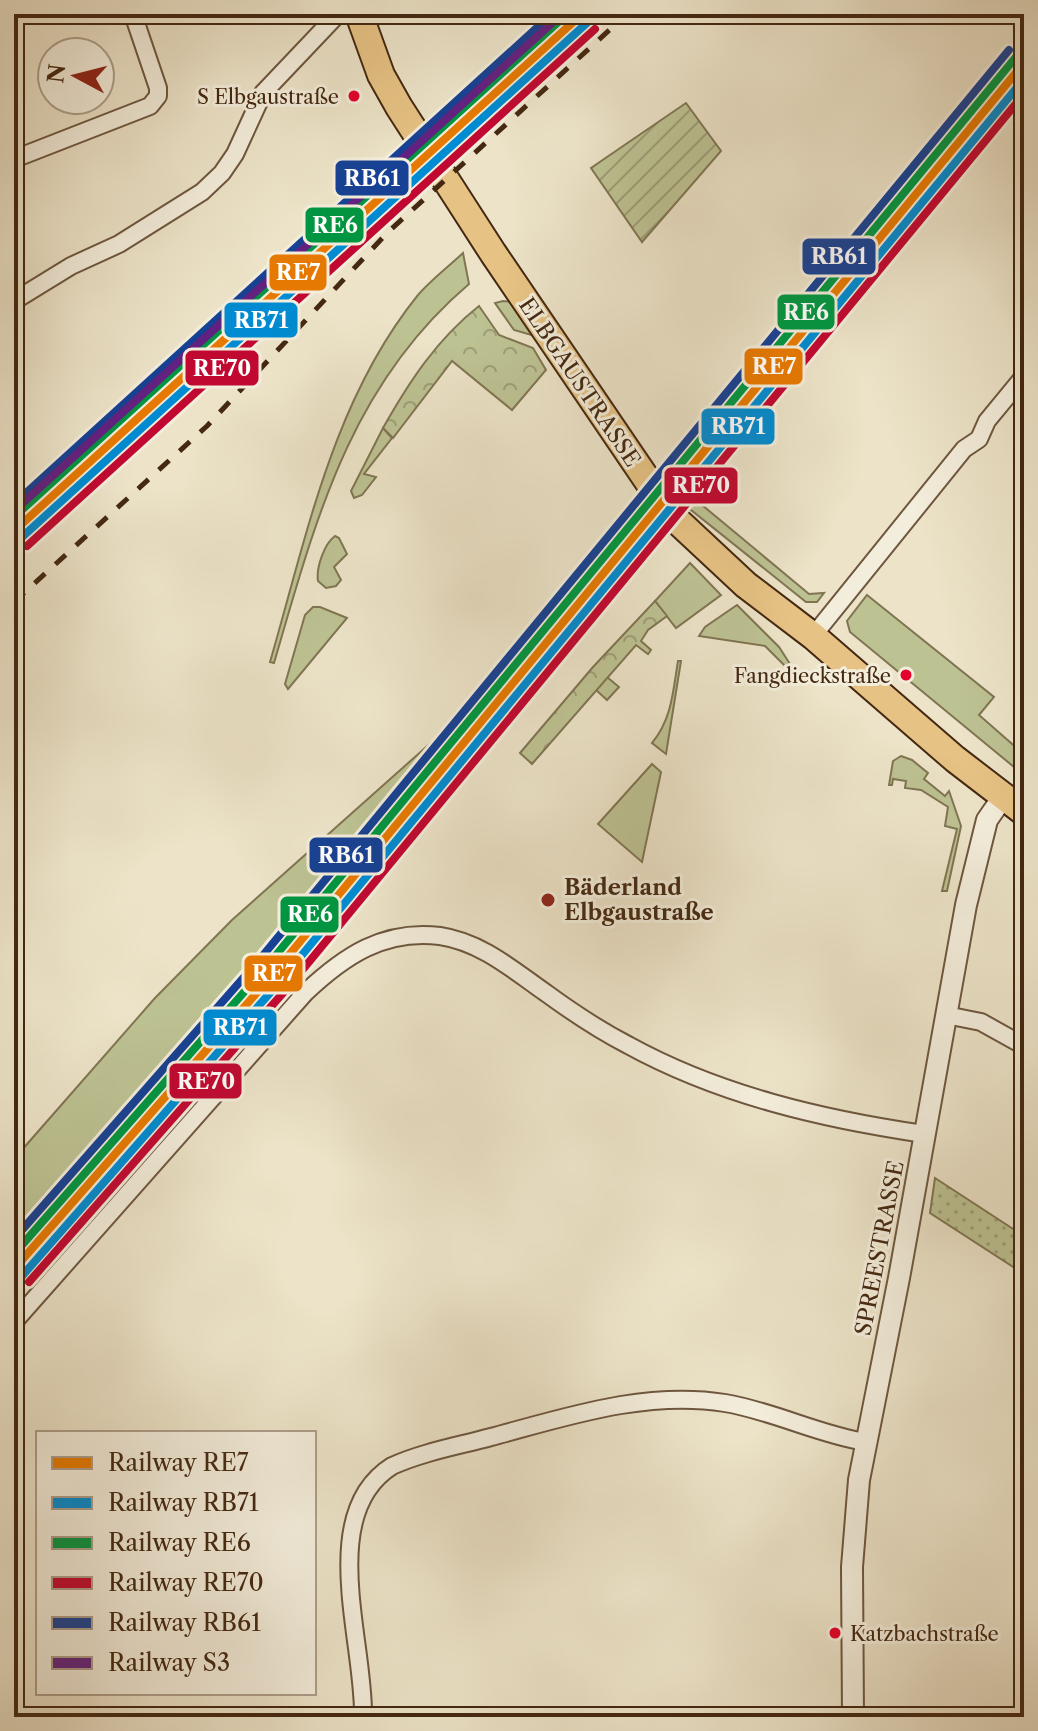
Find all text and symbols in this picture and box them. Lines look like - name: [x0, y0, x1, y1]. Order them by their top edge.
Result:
- north arrow: [36, 36, 116, 116]
- text: N: [42, 62, 71, 85]
- place label: S Elbgaustraße: [197, 85, 339, 109]
- marker: S Elbgaustraße: [346, 88, 362, 104]
- line badge: RB61: [334, 159, 410, 197]
- text: RB61: [344, 165, 400, 192]
- line badge: RE6: [304, 206, 365, 244]
- text: RE6: [312, 212, 358, 239]
- line badge: RB61: [801, 237, 877, 276]
- text: RB61: [811, 243, 867, 270]
- line badge: RE7: [268, 253, 328, 292]
- text: RE7: [276, 259, 321, 286]
- street label: ELBGAUSTRASSE: [513, 293, 646, 472]
- line badge: RE6: [776, 293, 836, 331]
- text: RE6: [783, 299, 829, 326]
- line badge: RB71: [223, 301, 299, 339]
- text: RB71: [234, 307, 288, 334]
- line badge: RE7: [743, 347, 804, 386]
- line badge: RE70: [184, 349, 260, 387]
- text: RE7: [752, 353, 797, 380]
- text: RE70: [193, 355, 251, 382]
- line badge: RB71: [700, 407, 776, 446]
- text: RB71: [711, 413, 765, 440]
- line badge: RE70: [663, 466, 739, 505]
- text: RE70: [672, 472, 730, 499]
- place label: Fangdieckstraße: [734, 664, 891, 688]
- marker: Fangdieckstraße: [898, 667, 914, 683]
- line badge: RB61: [308, 836, 384, 874]
- text: RB61: [318, 842, 374, 869]
- place label: Bäderland Elbgaustraße: [564, 874, 714, 926]
- marker: Bäderland Elbgaustraße: [539, 891, 557, 909]
- line badge: RE6: [279, 895, 340, 934]
- text: RE6: [287, 901, 333, 928]
- line badge: RE7: [243, 954, 304, 993]
- text: RE7: [252, 960, 297, 987]
- line badge: RB71: [202, 1008, 278, 1047]
- text: RB71: [213, 1014, 267, 1041]
- line badge: RE70: [168, 1062, 243, 1100]
- text: RE70: [177, 1068, 235, 1095]
- street label: SPREESTRASSE: [849, 1158, 910, 1338]
- legend: [36, 1431, 316, 1695]
- text: Railway RE7: [108, 1448, 249, 1477]
- text: Railway RB71: [108, 1488, 259, 1517]
- text: Railway RE6: [108, 1528, 251, 1557]
- text: Railway RE70: [108, 1568, 264, 1597]
- text: Railway RB61: [108, 1608, 261, 1637]
- place label: Katzbachstraße: [850, 1622, 999, 1646]
- marker: Katzbachstraße: [827, 1625, 843, 1641]
- text: Railway S3: [108, 1648, 230, 1677]

